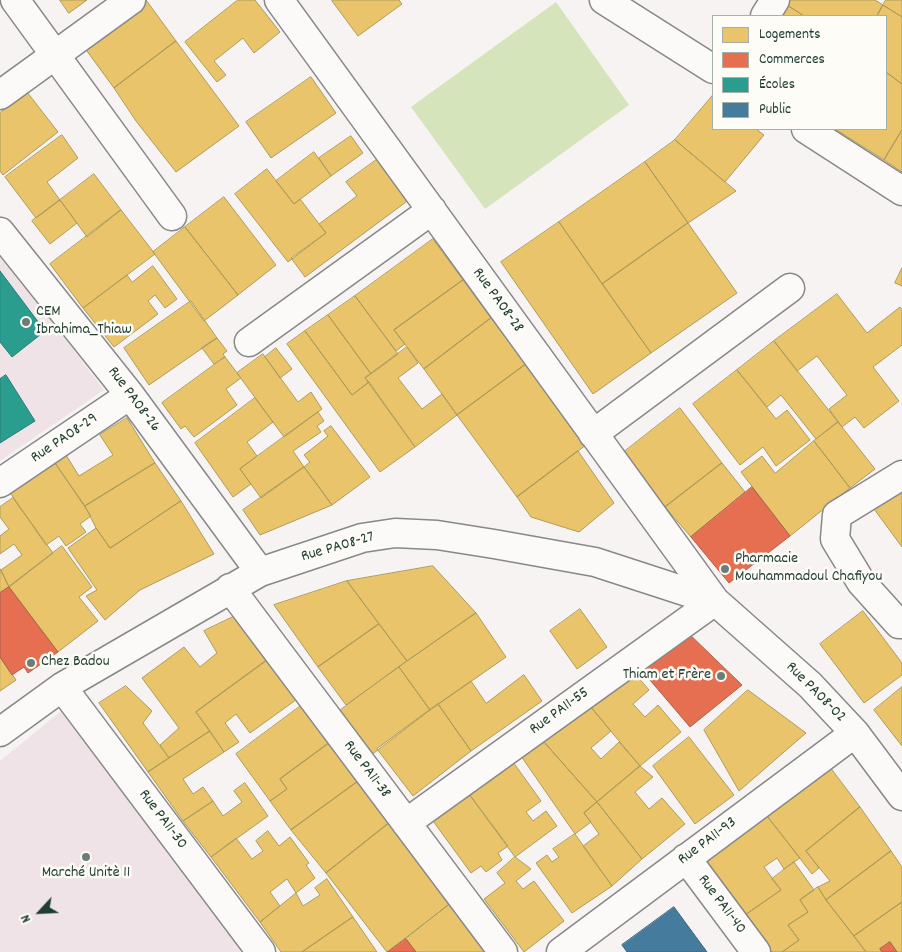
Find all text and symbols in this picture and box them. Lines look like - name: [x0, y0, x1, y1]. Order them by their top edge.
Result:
- legend: [712, 15, 887, 130]
- text: Logements: [759, 24, 821, 46]
- text: Commerces: [759, 49, 825, 71]
- text: Écoles: [759, 74, 795, 96]
- text: Public: [759, 99, 791, 121]
- street label: Rue PA08-28: [467, 265, 527, 337]
- place label: CEM Ibrahima_Thiaw: [36, 303, 132, 341]
- marker: CEM Ibrahima_Thiaw: [20, 316, 32, 328]
- street label: Rue PA08-26: [102, 364, 164, 436]
- street label: Rue PA08-29: [28, 410, 102, 468]
- street label: Rue PA08-27: [299, 528, 377, 568]
- place label: Pharmacie Mouhammadoul Chafiyou: [735, 550, 882, 588]
- marker: Pharmacie Mouhammadoul Chafiyou: [719, 563, 731, 575]
- place label: Chez Badou: [41, 653, 110, 673]
- marker: Chez Badou: [25, 657, 37, 669]
- street label: Rue PA08-02: [781, 659, 849, 727]
- place label: Thiam et Frère: [623, 666, 711, 686]
- marker: Thiam et Frère: [715, 670, 727, 682]
- street label: Rue PA11-55: [527, 684, 593, 740]
- street label: Rue PA11-38: [338, 737, 394, 803]
- street label: Rue PA11-30: [133, 786, 191, 854]
- street label: Rue PA11-93: [675, 814, 741, 870]
- marker: Marché Unitè 11: [80, 851, 92, 863]
- place label: Marché Unitè 11: [42, 864, 130, 884]
- street label: Rue PA11-40: [693, 872, 749, 938]
- north arrow: [15, 887, 65, 937]
- text: N: [16, 911, 37, 926]

